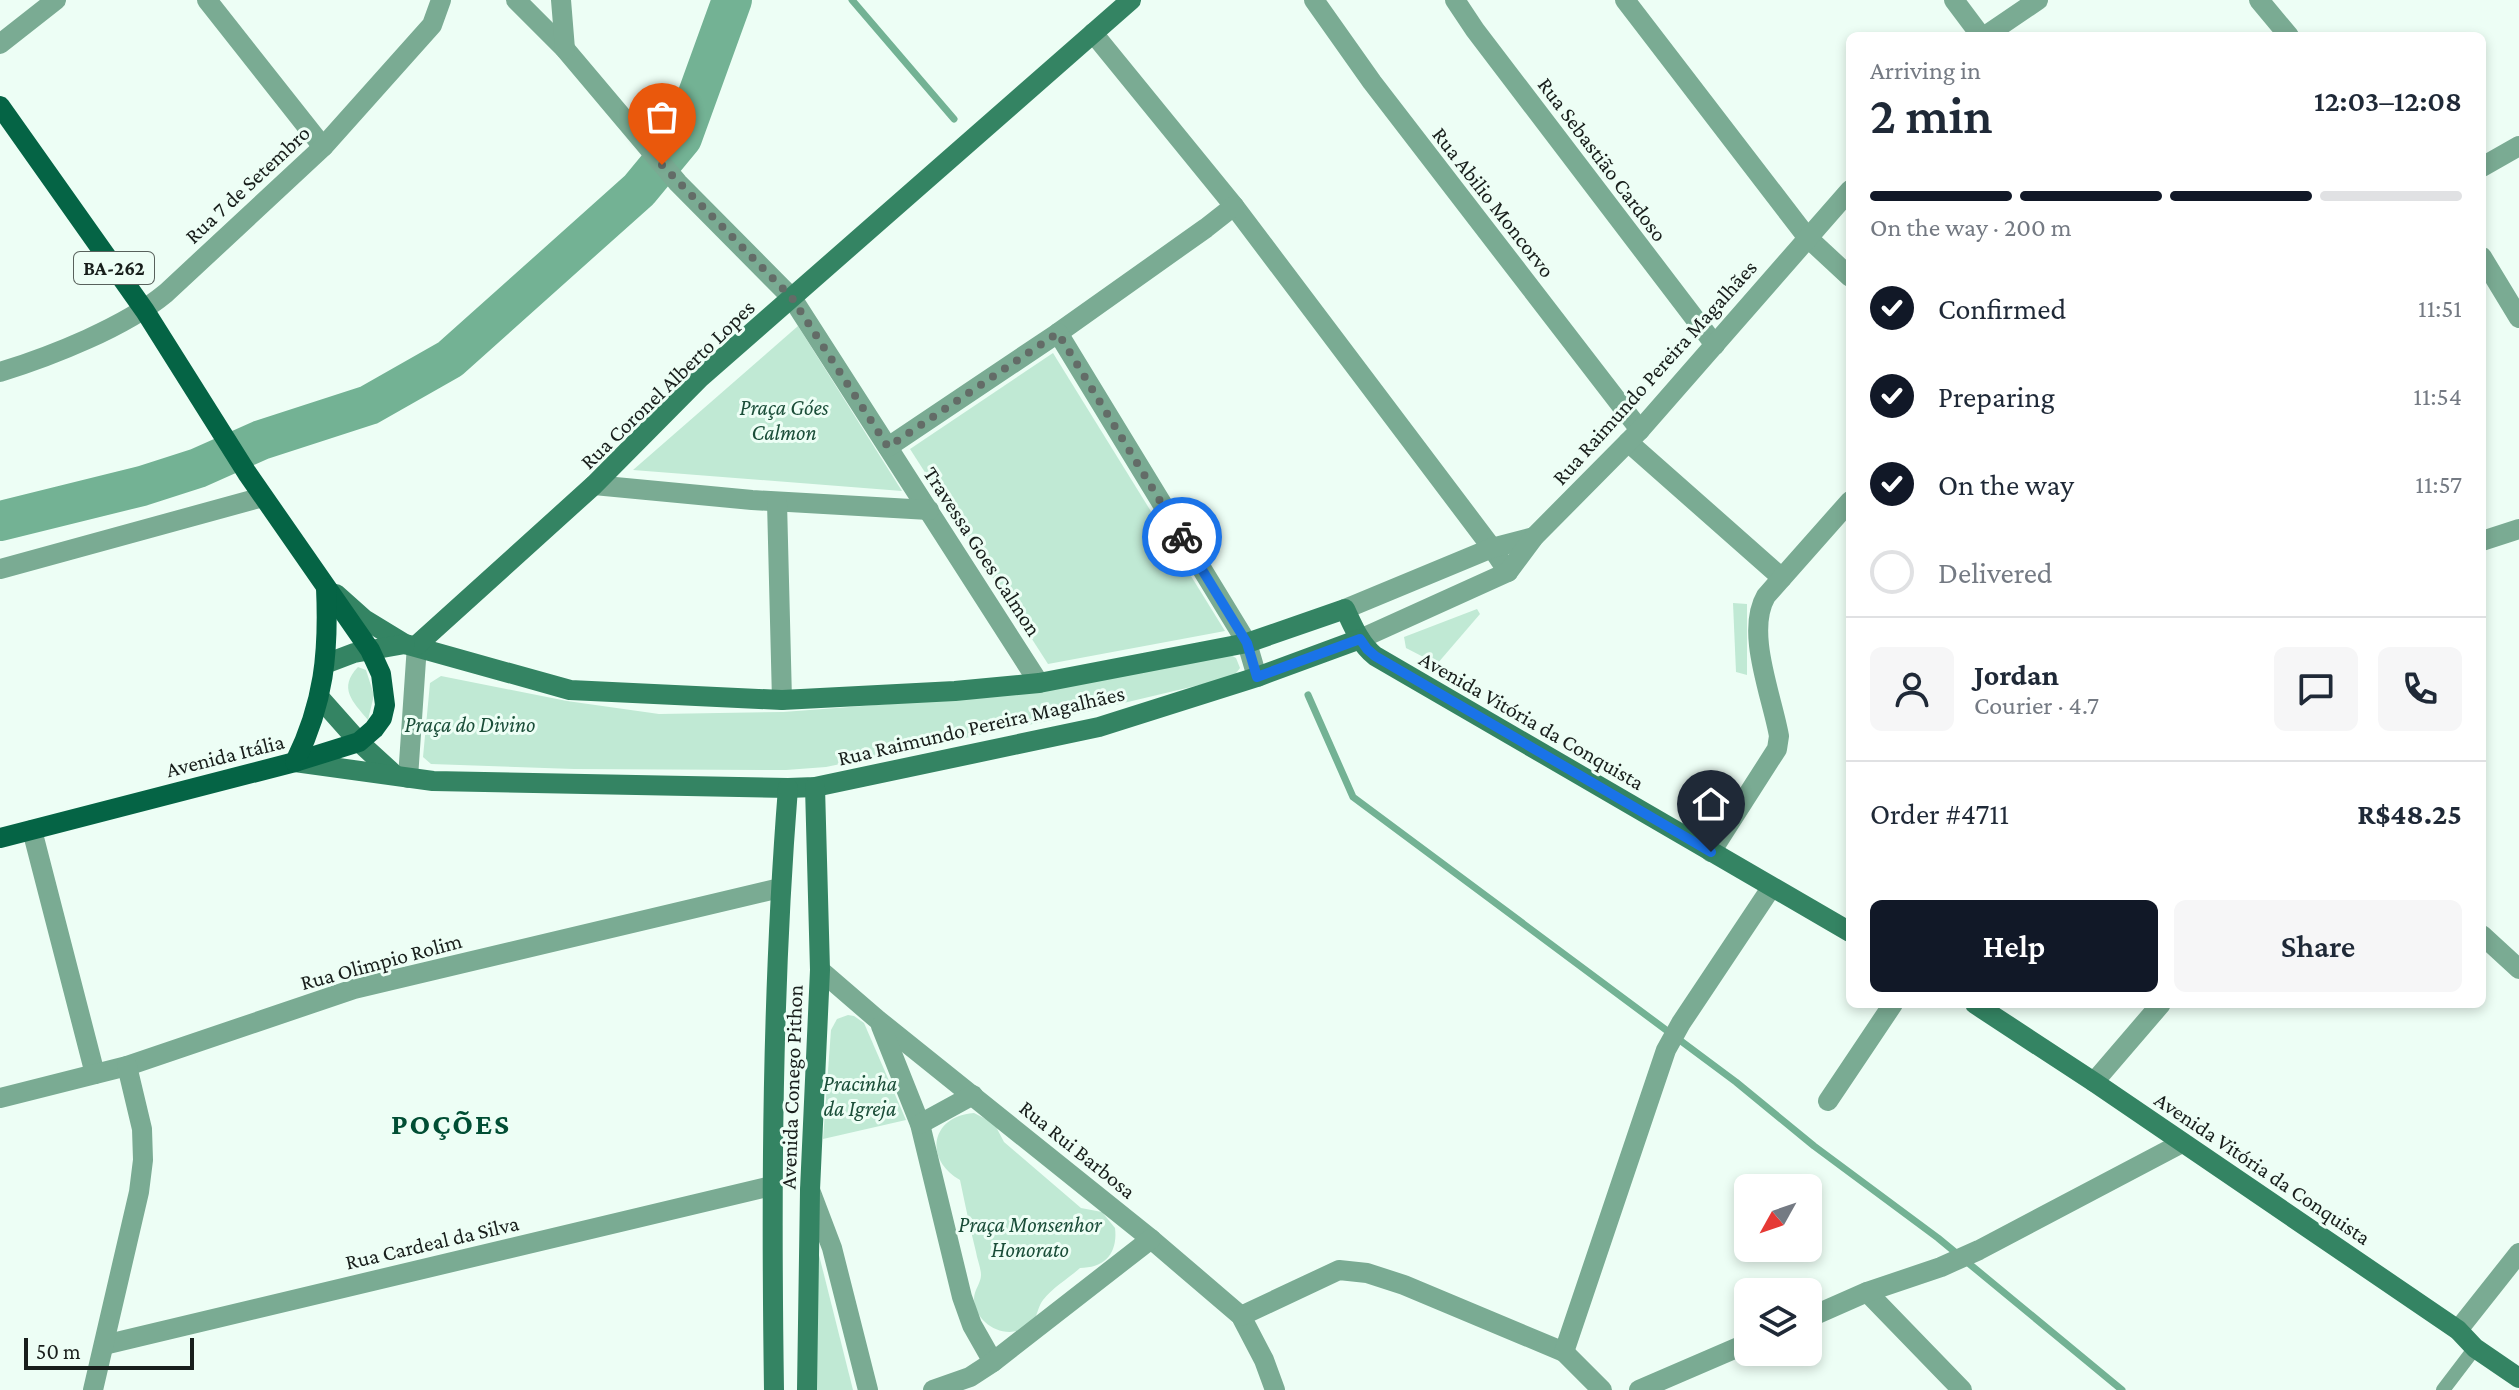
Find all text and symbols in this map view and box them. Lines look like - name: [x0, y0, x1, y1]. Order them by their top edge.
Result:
- text: Arriving in: [1870, 56, 1981, 85]
- street label: Rua Sebastião Cardoso: [1533, 72, 1672, 246]
- pin: [628, 83, 696, 165]
- text: 12:03–12:08: [2314, 84, 2462, 117]
- text: 2 min: [1870, 86, 1993, 144]
- icon: bag: [640, 95, 684, 139]
- street label: Rua 7 de Setembro: [180, 120, 315, 249]
- street label: Rua Abilio Moncorvo: [1427, 122, 1560, 282]
- text: On the way · 200 m: [1870, 213, 2072, 242]
- road number: BA-262: [74, 252, 154, 284]
- street label: Rua Raimundo Pereira Magalhães: [1547, 255, 1762, 490]
- icon: check: [1870, 286, 1914, 330]
- text: Confirmed: [1938, 292, 2066, 325]
- text: 11:51: [2418, 294, 2462, 323]
- street label: Rua Coronel Alberto Lopes: [575, 295, 760, 474]
- icon: check: [1870, 374, 1914, 418]
- text: Preparing: [1938, 380, 2055, 413]
- text: 11:54: [2413, 382, 2462, 411]
- park label: Praça Góes Calmon: [739, 395, 829, 445]
- street label: Travessa Goes Calmon: [918, 462, 1047, 641]
- icon: check: [1870, 462, 1914, 506]
- text: On the way: [1938, 468, 2074, 501]
- text: 11:57: [2415, 470, 2462, 499]
- courier: [1142, 497, 1222, 577]
- icon: bike: [1160, 515, 1204, 559]
- text: Delivered: [1938, 556, 2053, 589]
- street label: Avenida Vitória da Conquista: [1415, 646, 1648, 795]
- button: person: [1870, 647, 1954, 731]
- button: chat: [2274, 647, 2358, 731]
- button: phone: [2378, 647, 2462, 731]
- text: Jordan: [1974, 658, 2059, 691]
- street label: Rua Raimundo Pereira Magalhães: [835, 680, 1127, 771]
- text: Courier · 4.7: [1974, 691, 2099, 720]
- park label: Praça do Divino: [405, 712, 535, 737]
- street label: Avenida Itália: [163, 729, 287, 782]
- pin: [1677, 770, 1745, 852]
- icon: home: [1689, 782, 1733, 826]
- text: Order #4711: [1870, 797, 2009, 830]
- text: R$48.25: [2357, 797, 2462, 830]
- button: Help: [1870, 900, 2158, 992]
- button: Share: [2174, 900, 2462, 992]
- street label: Rua Olimpio Rolim: [298, 928, 465, 995]
- street label: Avenida Conego Pithon: [775, 984, 808, 1190]
- park label: Pracinha da Igreja: [823, 1071, 897, 1122]
- street label: Avenida Vitória da Conquista: [2150, 1087, 2375, 1250]
- street label: Rua Rui Barbosa: [1015, 1095, 1141, 1204]
- district label: POÇÕES: [391, 1107, 511, 1140]
- north arrow: [1734, 1174, 1822, 1262]
- map controls: [1734, 1174, 1822, 1366]
- street label: Rua Cardeal da Silva: [343, 1210, 521, 1275]
- park label: Praça Monsenhor Honorato: [958, 1212, 1103, 1262]
- button: layers: [1734, 1278, 1822, 1366]
- scale bar: [24, 1334, 194, 1370]
- text: 50 m: [36, 1339, 81, 1364]

